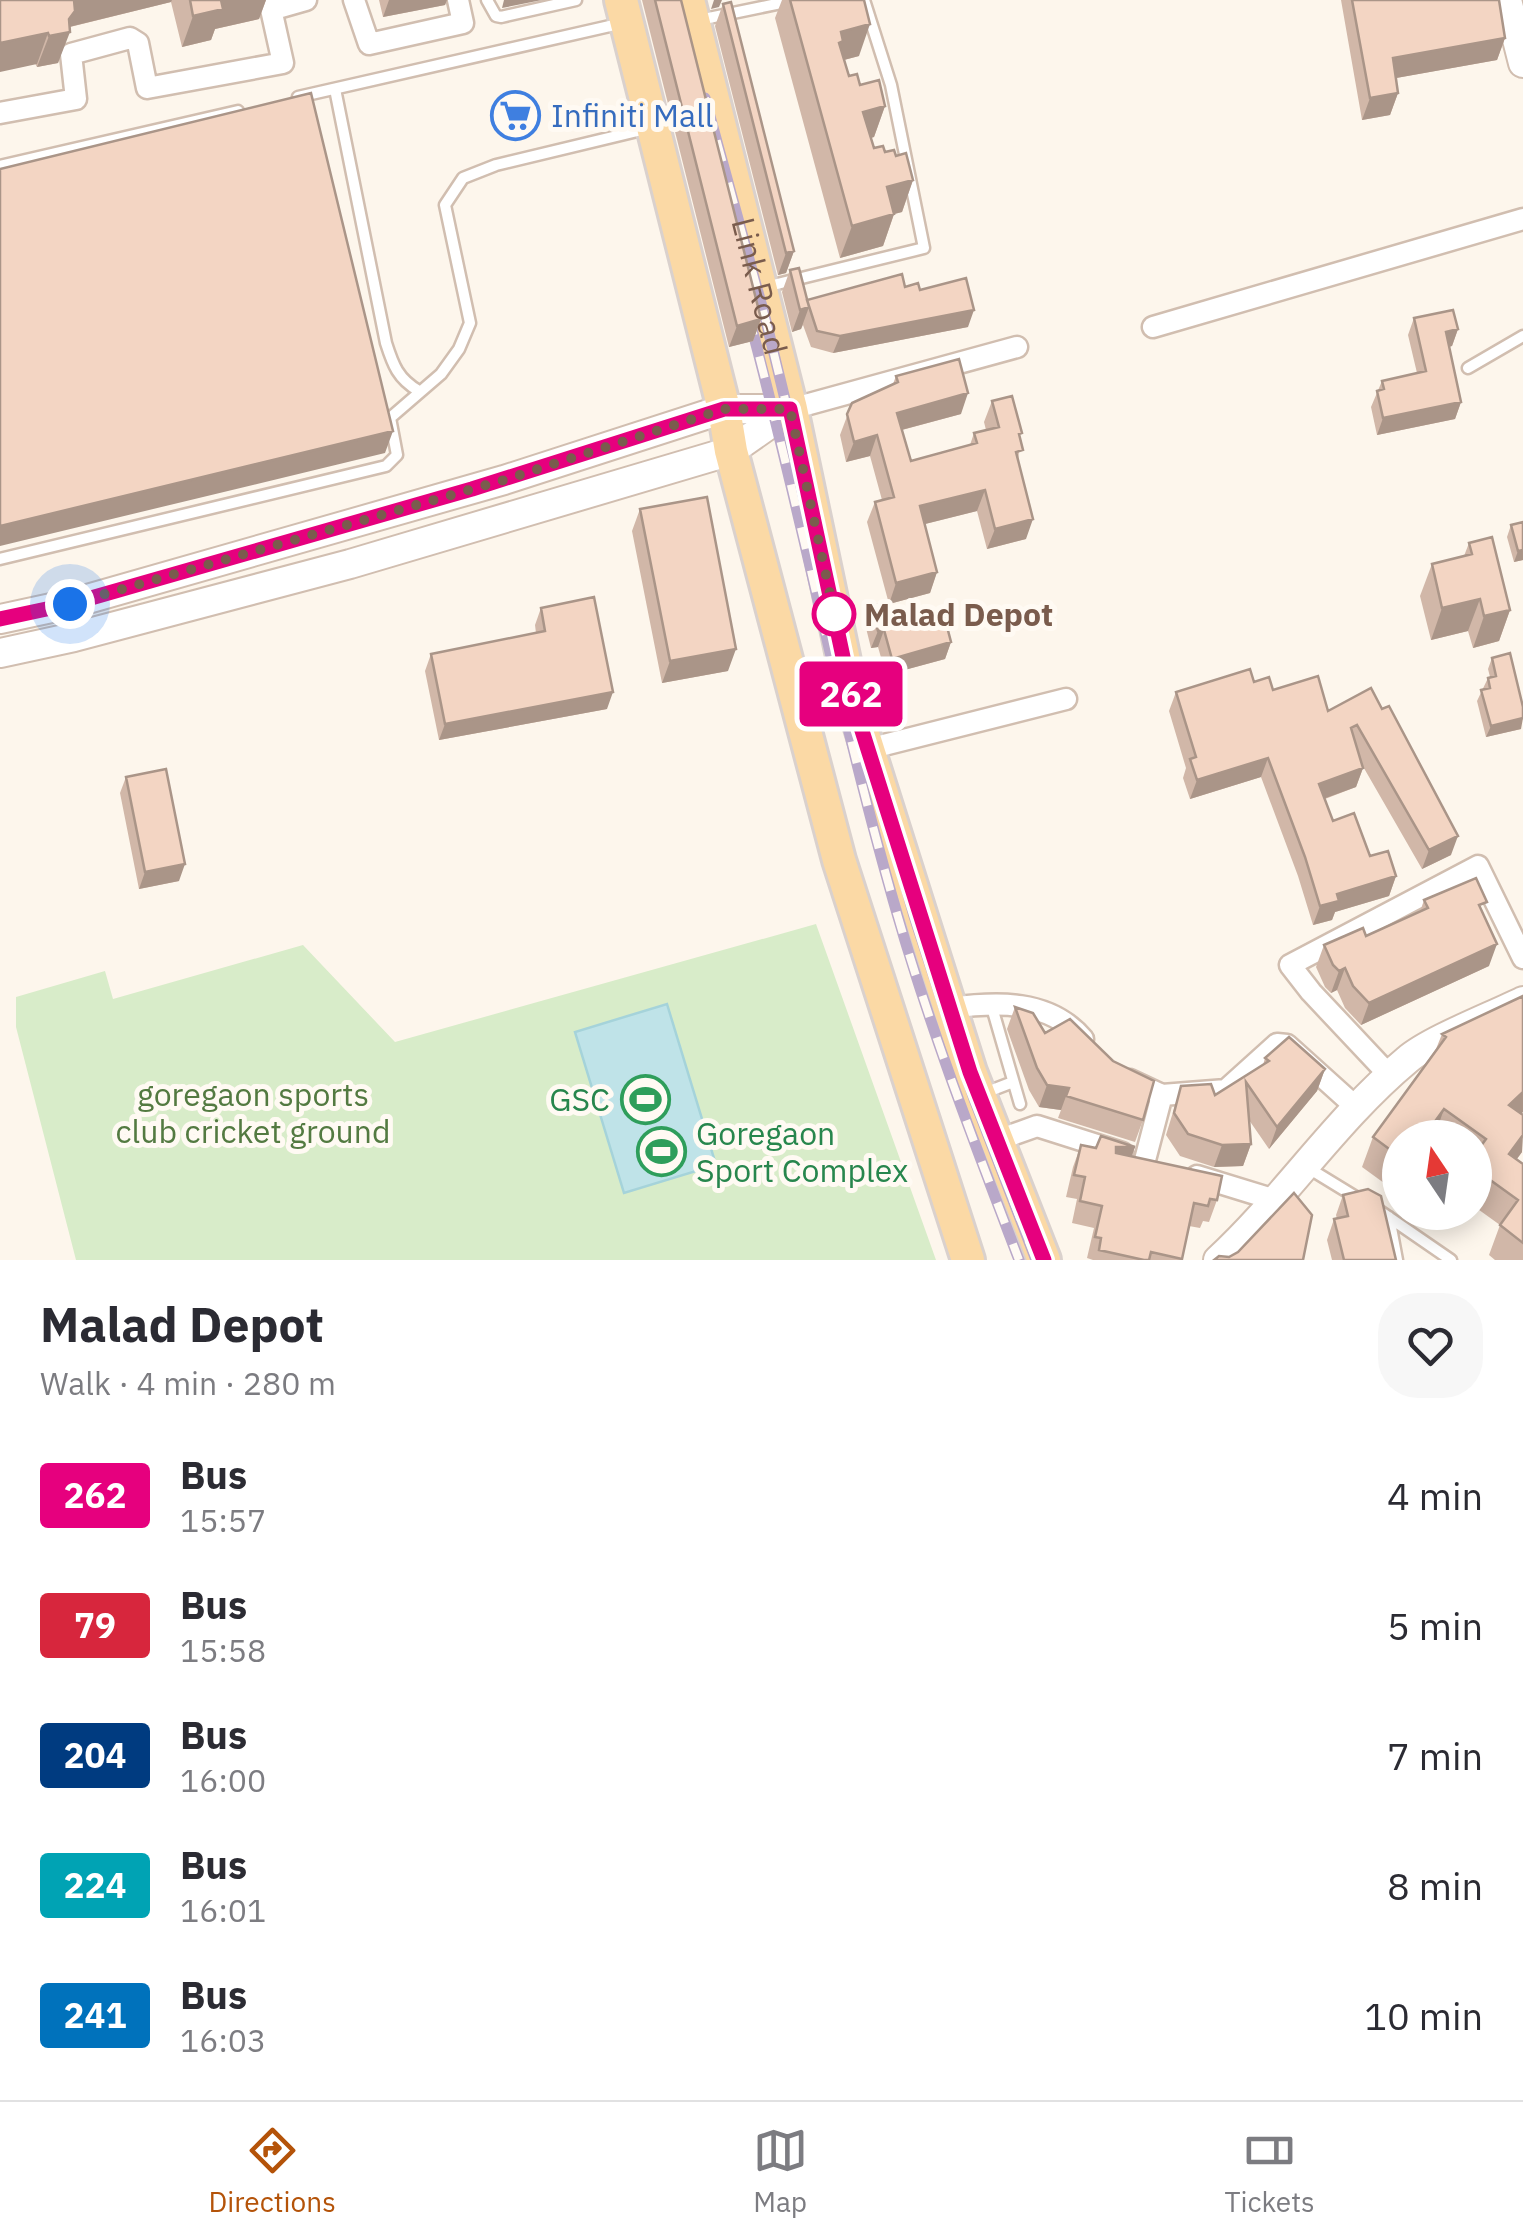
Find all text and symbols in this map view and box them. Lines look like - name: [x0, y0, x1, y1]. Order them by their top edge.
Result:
- supermarket icon: Infiniti Mall: [490, 89, 542, 141]
- place label: Infiniti Mall: [551, 94, 713, 136]
- street label: Link Road: [723, 213, 798, 359]
- your location: [45, 579, 95, 629]
- marker: Malad Depot: [813, 593, 855, 635]
- place label: Malad Depot: [864, 593, 1053, 635]
- line badge: 262: [794, 662, 908, 726]
- text: 262: [819, 671, 883, 717]
- park label: goregaon sports club cricket ground: [115, 1073, 391, 1152]
- sports icon: GSC: [619, 1073, 671, 1125]
- place label: GSC: [549, 1078, 610, 1120]
- place label: Goregaon Sport Complex: [696, 1112, 908, 1191]
- north arrow: [1382, 1120, 1492, 1230]
- map controls: [1382, 1120, 1492, 1230]
- sports icon: Goregaon Sport Complex: [635, 1125, 687, 1177]
- text: Malad Depot: [40, 1293, 324, 1355]
- button: heart: [1378, 1293, 1483, 1398]
- text: Walk · 4 min · 280 m: [40, 1362, 336, 1404]
- text: Bus: [180, 1450, 247, 1499]
- text: 4 min: [1387, 1471, 1483, 1520]
- text: 262: [63, 1472, 127, 1518]
- text: 15:57: [180, 1499, 266, 1541]
- text: Bus: [180, 1580, 247, 1629]
- text: 5 min: [1387, 1601, 1483, 1650]
- text: 79: [74, 1602, 116, 1648]
- text: 15:58: [180, 1629, 266, 1671]
- text: Bus: [180, 1710, 247, 1759]
- text: 7 min: [1387, 1731, 1483, 1780]
- text: 204: [63, 1732, 127, 1778]
- text: 16:00: [180, 1759, 266, 1801]
- text: Bus: [180, 1840, 247, 1889]
- text: 8 min: [1387, 1861, 1483, 1910]
- text: 224: [63, 1862, 127, 1908]
- text: 16:01: [180, 1889, 266, 1931]
- text: Bus: [180, 1970, 247, 2019]
- text: 10 min: [1364, 1991, 1483, 2040]
- text: 241: [63, 1992, 127, 2038]
- text: 16:03: [180, 2019, 266, 2061]
- tab: Directions: [208, 2123, 336, 2220]
- tab: Map: [753, 2123, 808, 2220]
- tab: Tickets: [1224, 2123, 1315, 2220]

